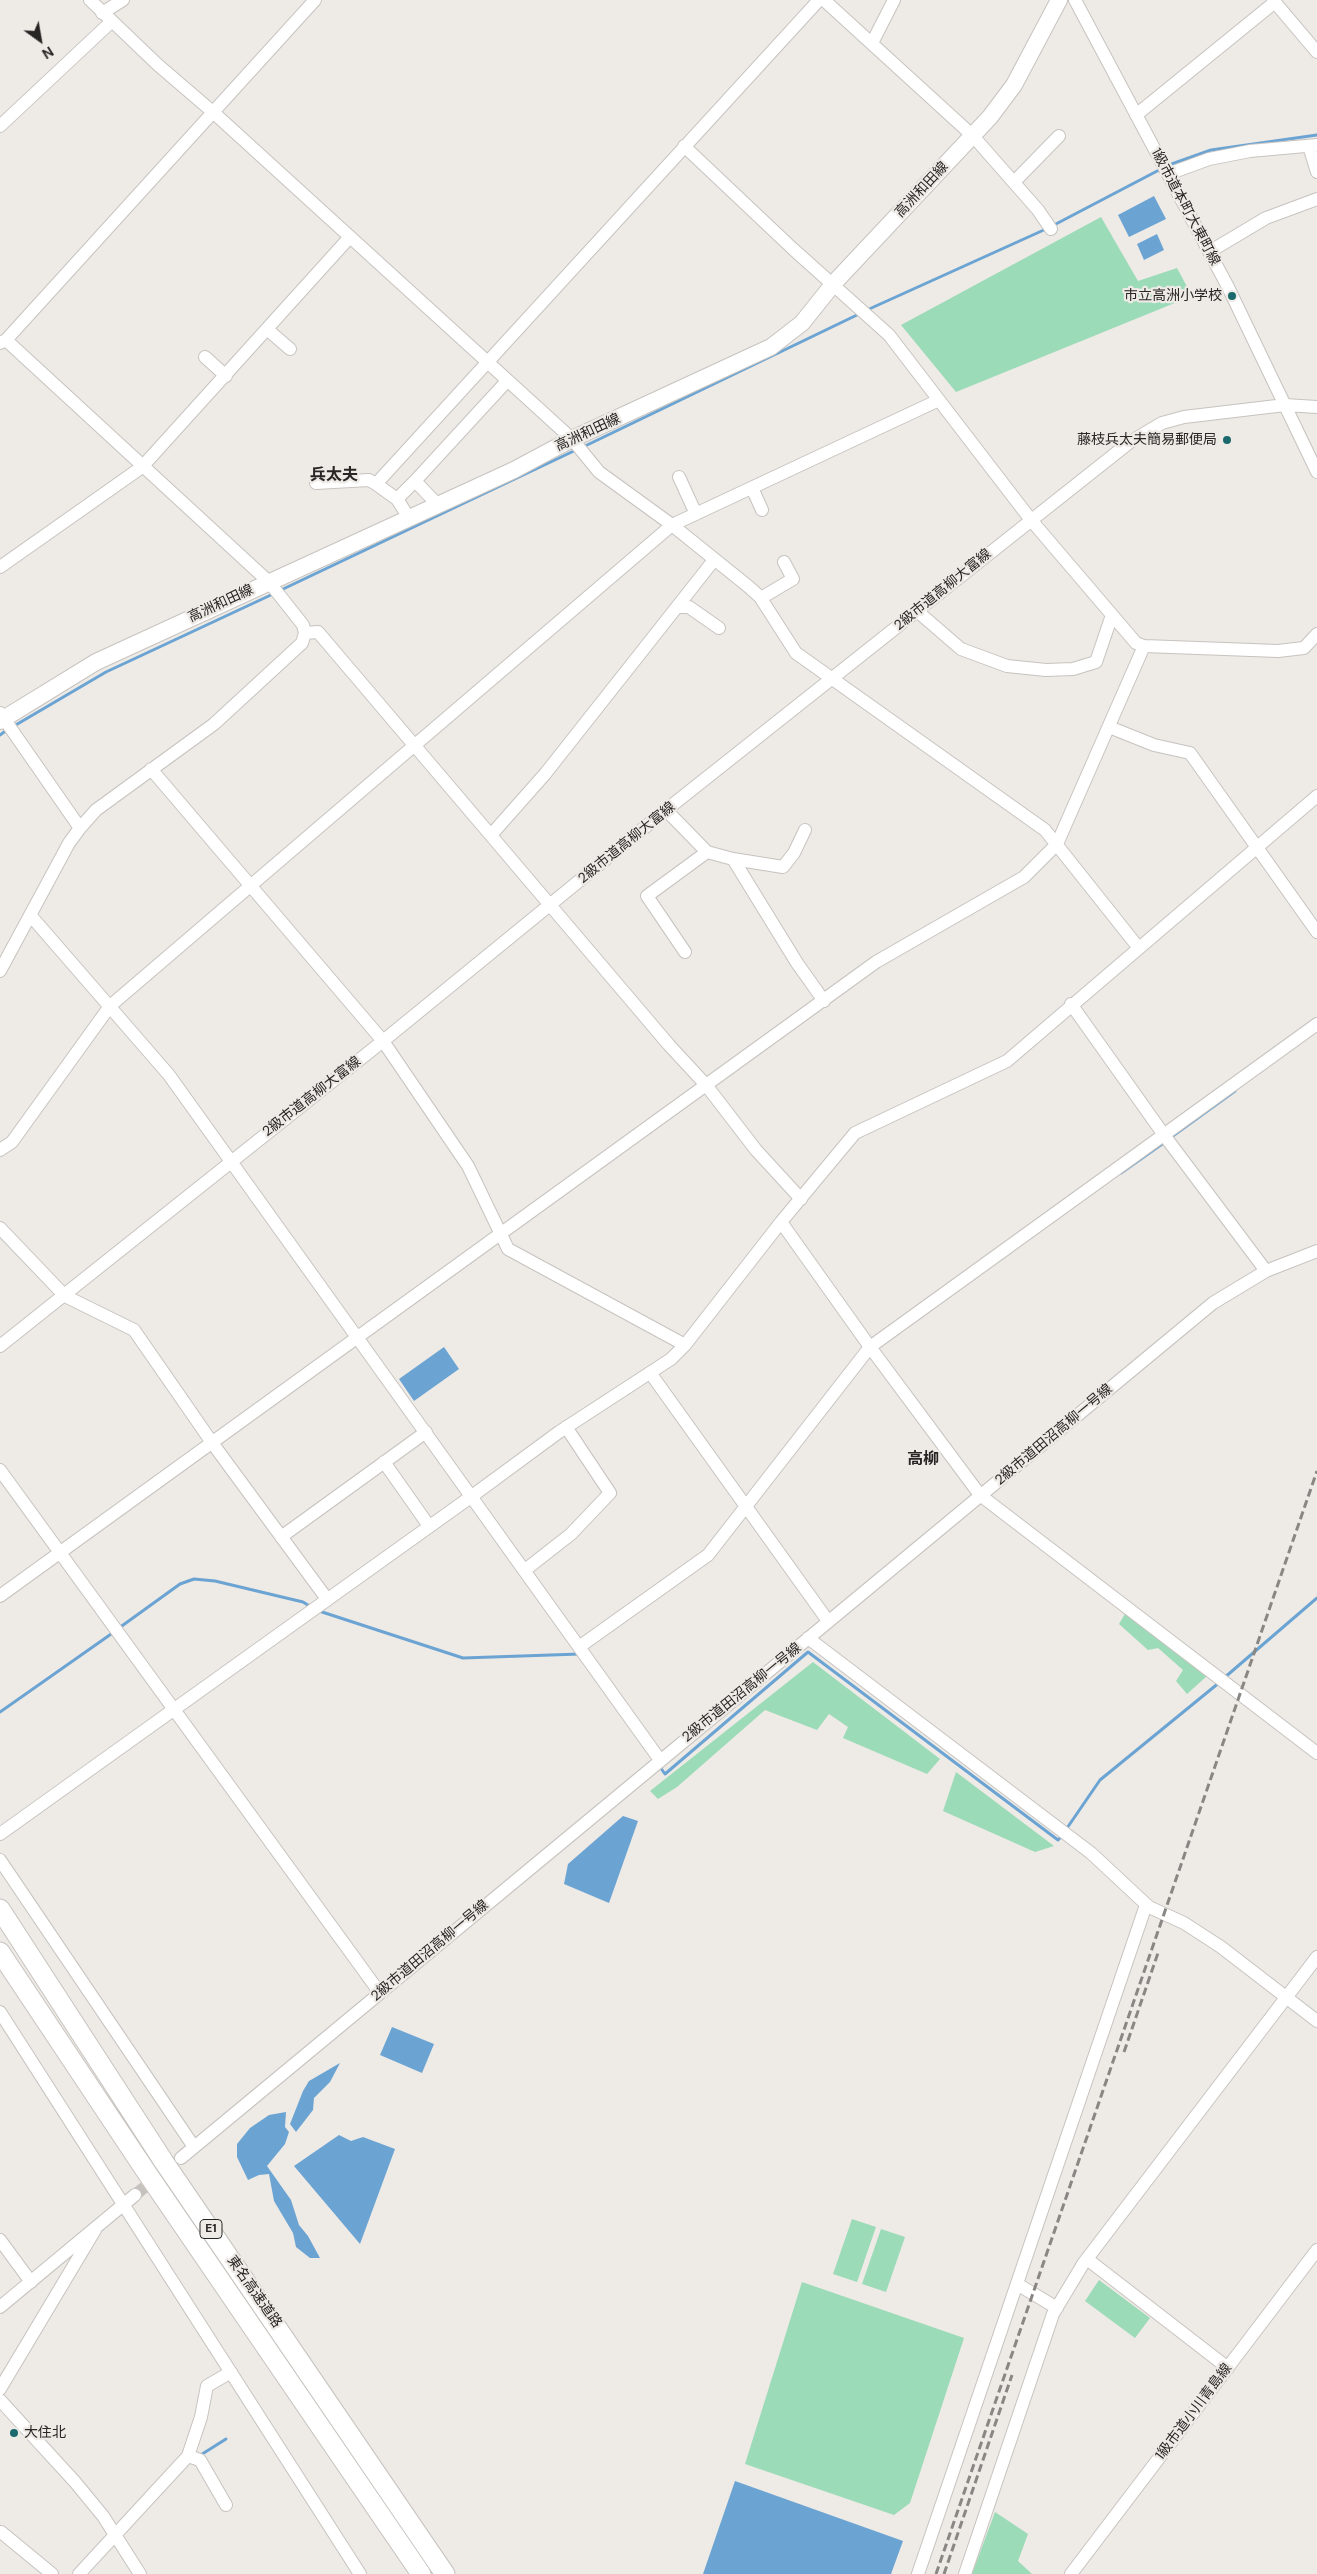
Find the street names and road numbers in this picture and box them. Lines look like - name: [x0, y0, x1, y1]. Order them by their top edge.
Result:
- street label: 1級市道本町大東町線: [1147, 146, 1223, 268]
- street label: 高洲和田線: [892, 159, 952, 221]
- street label: 高洲和田線: [553, 411, 623, 455]
- street label: 2級市道高柳大富線: [891, 546, 995, 634]
- street label: 高洲和田線: [186, 582, 256, 626]
- street label: 2級市道高柳大富線: [575, 799, 679, 887]
- street label: 2級市道高柳大富線: [260, 1053, 364, 1141]
- street label: 2級市道田沼高柳一号線: [992, 1381, 1116, 1489]
- street label: 2級市道田沼高柳一号線: [679, 1640, 805, 1746]
- street label: 2級市道田沼高柳一号線: [368, 1897, 492, 2005]
- road number: E1: [200, 2220, 222, 2238]
- street label: 東名高速道路: [223, 2253, 285, 2331]
- street label: 1級市道小川青島線: [1152, 2360, 1236, 2464]

